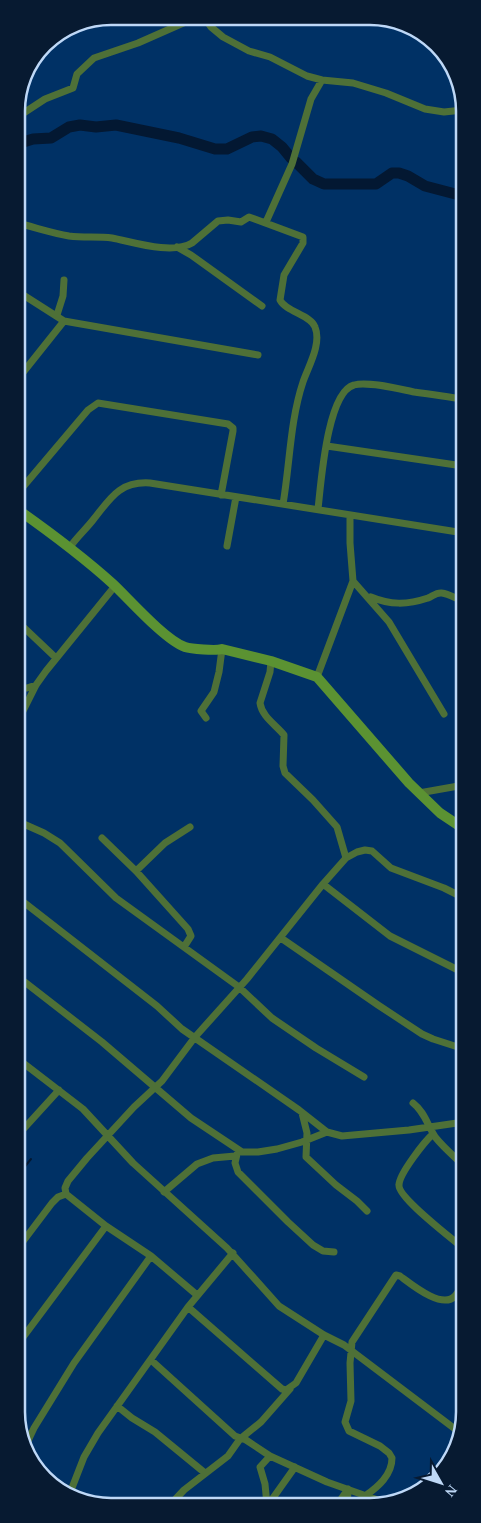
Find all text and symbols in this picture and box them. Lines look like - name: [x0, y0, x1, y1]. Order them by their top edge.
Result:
- north arrow: [416, 1458, 466, 1508]
- text: N: [442, 1482, 460, 1500]

